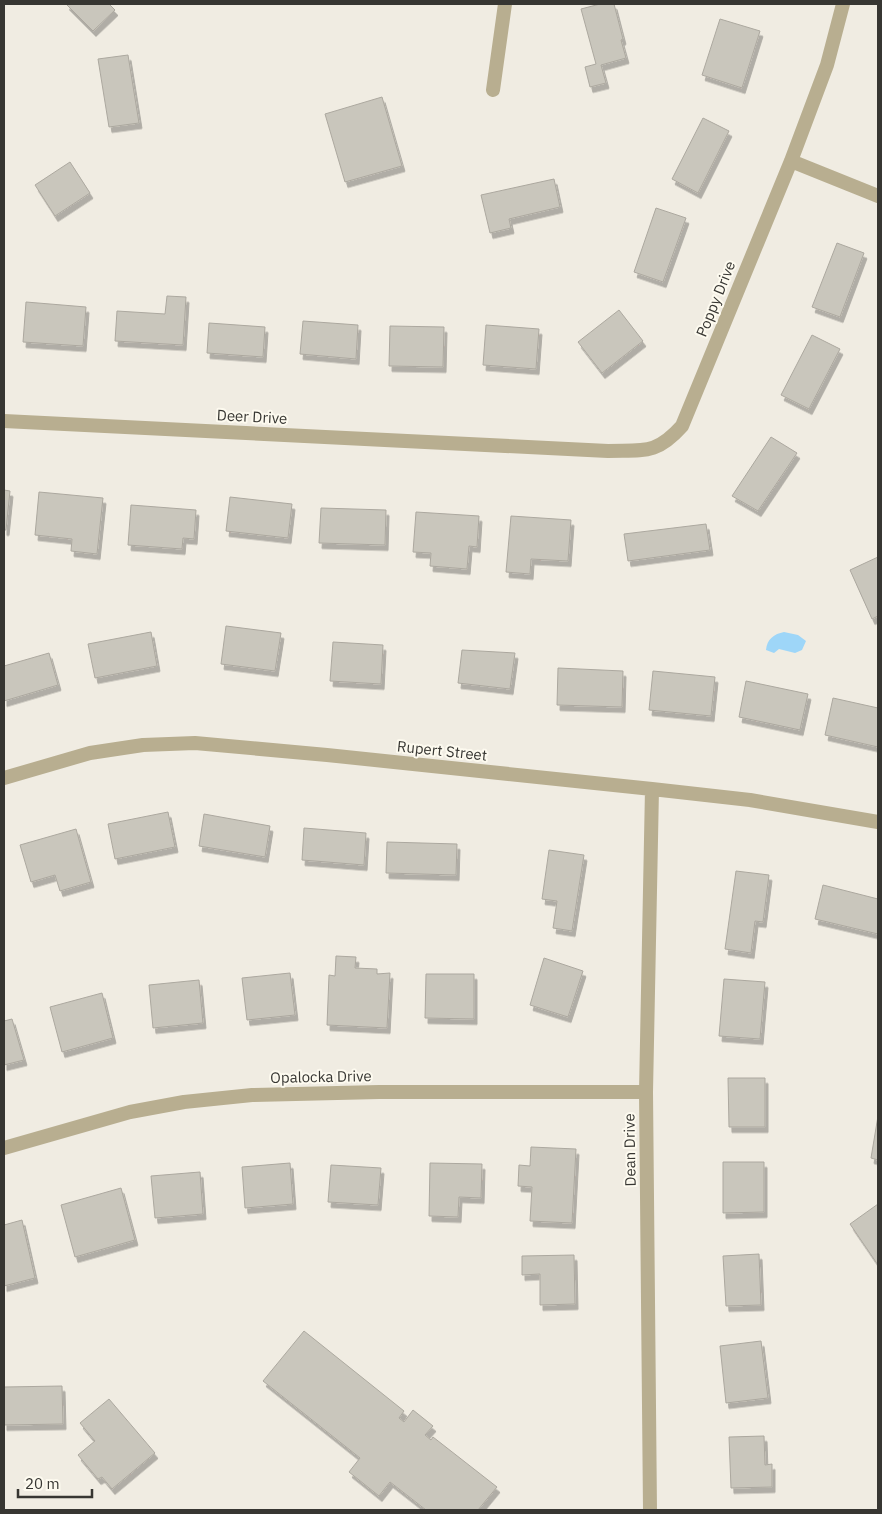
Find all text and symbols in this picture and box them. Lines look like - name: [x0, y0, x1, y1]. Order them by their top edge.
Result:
- street label: Poppy Drive: [692, 258, 739, 340]
- street label: Deer Drive: [216, 405, 288, 428]
- street label: Rupert Street: [396, 736, 488, 765]
- street label: Opalocka Drive: [270, 1066, 372, 1087]
- street label: Dean Drive: [619, 1113, 640, 1187]
- scale bar: [18, 1466, 91, 1498]
- text: 20 m: [25, 1474, 60, 1493]

